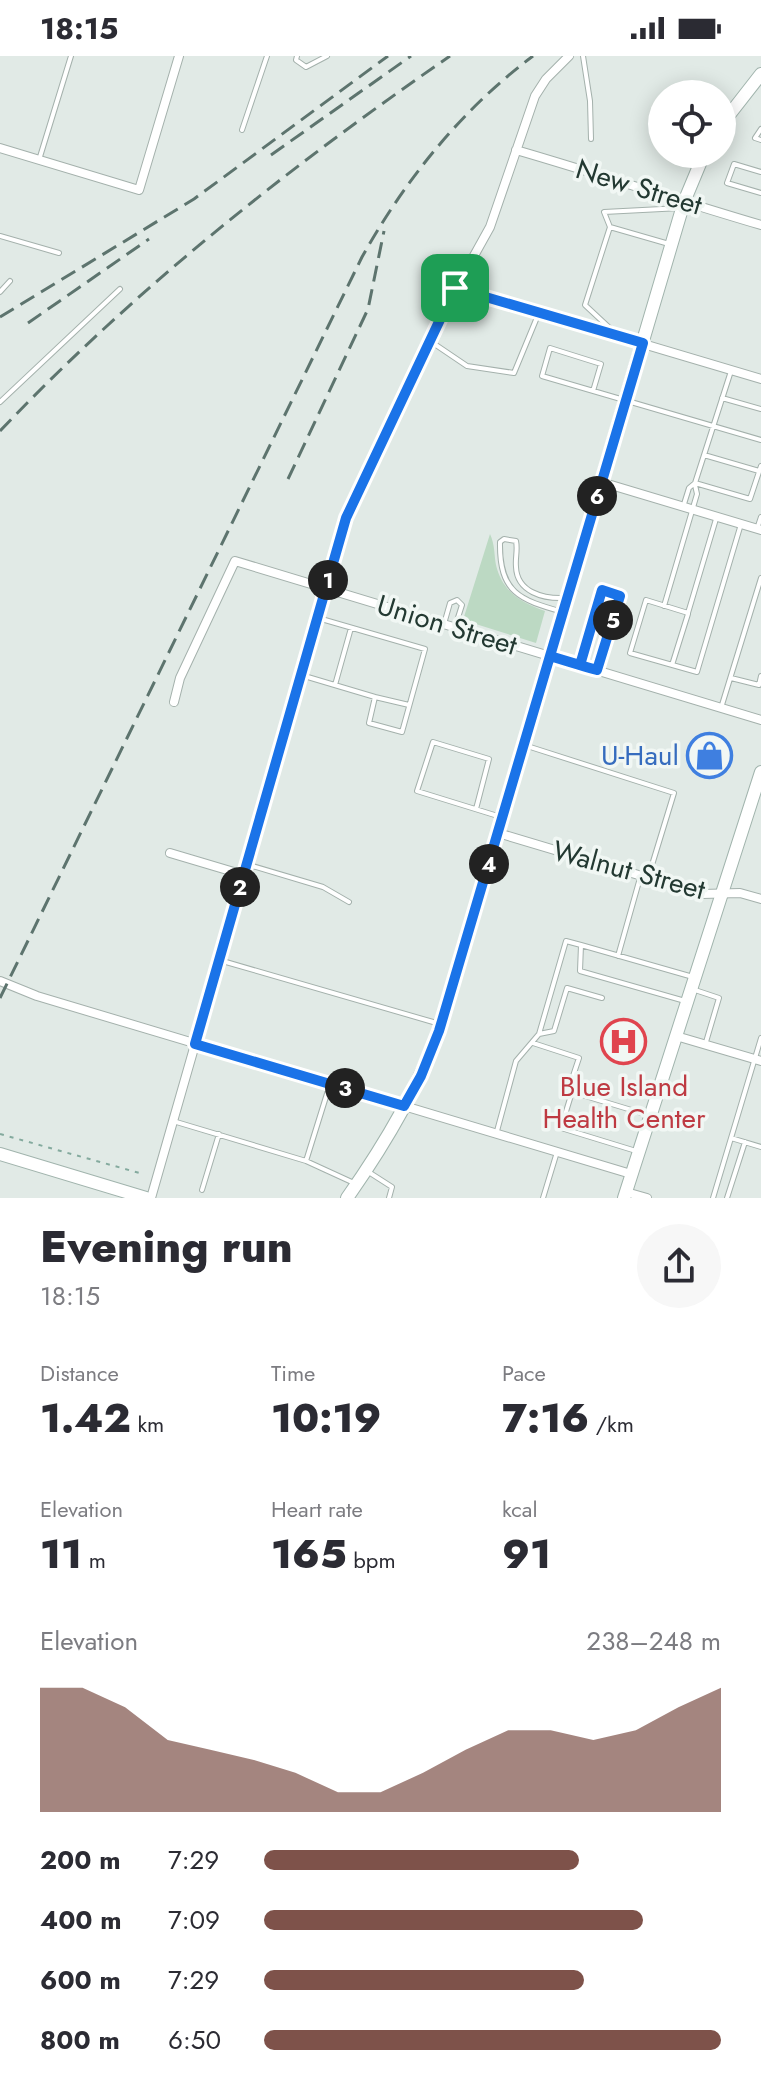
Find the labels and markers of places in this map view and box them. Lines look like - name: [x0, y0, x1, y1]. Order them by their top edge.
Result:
- pin: [421, 254, 489, 322]
- pin: 6: [577, 476, 617, 516]
- pin: 1: [308, 560, 348, 600]
- pin: 5: [593, 600, 633, 640]
- shop icon: U-Haul: [686, 731, 734, 779]
- place label: U-Haul: [601, 735, 679, 776]
- pin: 4: [469, 844, 509, 884]
- pin: 2: [220, 867, 260, 907]
- hospital icon: Blue Island Health Center: [600, 1017, 648, 1065]
- place label: Blue Island Health Center: [542, 1066, 706, 1139]
- pin: 3: [325, 1068, 365, 1108]

